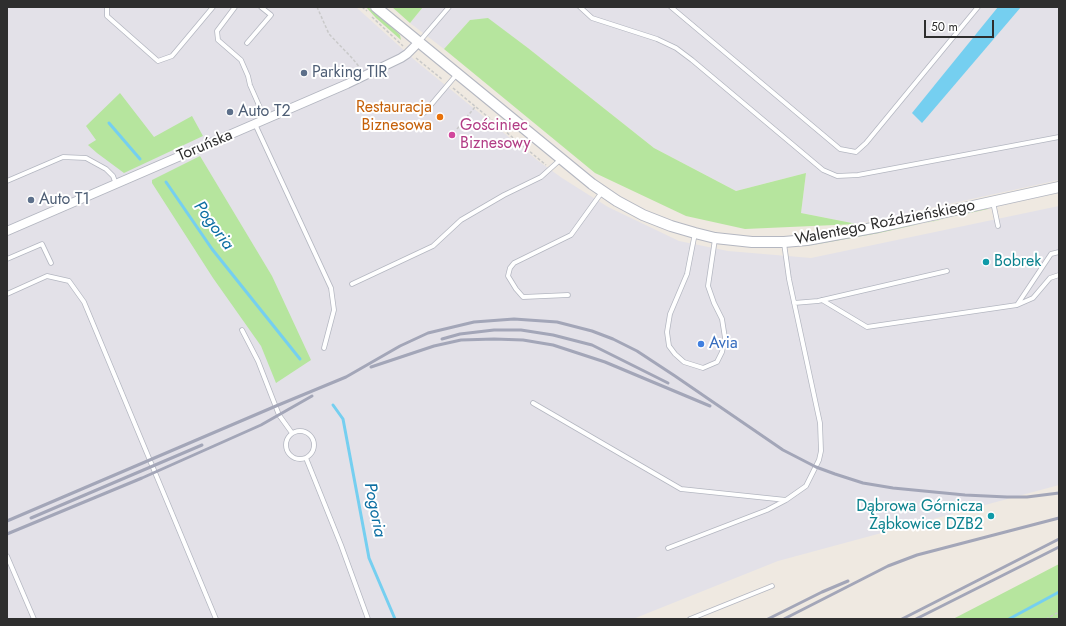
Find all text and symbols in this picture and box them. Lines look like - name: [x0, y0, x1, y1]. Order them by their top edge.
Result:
- scale bar: [926, 12, 996, 38]
- text: 50 m: [931, 18, 958, 36]
- place label: Parking TIR: [312, 63, 387, 83]
- marker: Parking TIR: [299, 68, 309, 78]
- place label: Restauracja Biznesowa: [356, 98, 432, 136]
- place label: Auto T2: [238, 102, 291, 122]
- marker: Auto T2: [225, 107, 235, 117]
- marker: Restauracja Biznesowa: [435, 112, 445, 122]
- place label: Gościniec Biznesowy: [460, 116, 530, 154]
- street label: Toruńska: [175, 126, 235, 166]
- marker: Gościniec Biznesowy: [447, 130, 457, 140]
- place label: Auto T1: [39, 190, 90, 210]
- marker: Auto T1: [26, 195, 36, 205]
- street label: Walentego Roździeńskiego: [793, 196, 977, 250]
- water label: Pogoria: [188, 198, 238, 254]
- place label: Bobrek: [994, 252, 1041, 272]
- marker: Bobrek: [981, 257, 991, 267]
- place label: Avia: [709, 334, 738, 354]
- marker: Avia: [696, 339, 706, 349]
- water label: Pogoria: [359, 481, 389, 539]
- place label: Dąbrowa Górnicza Ząbkowice DZB2: [856, 497, 983, 535]
- marker: Dąbrowa Górnicza Ząbkowice DZB2: [986, 511, 996, 521]

